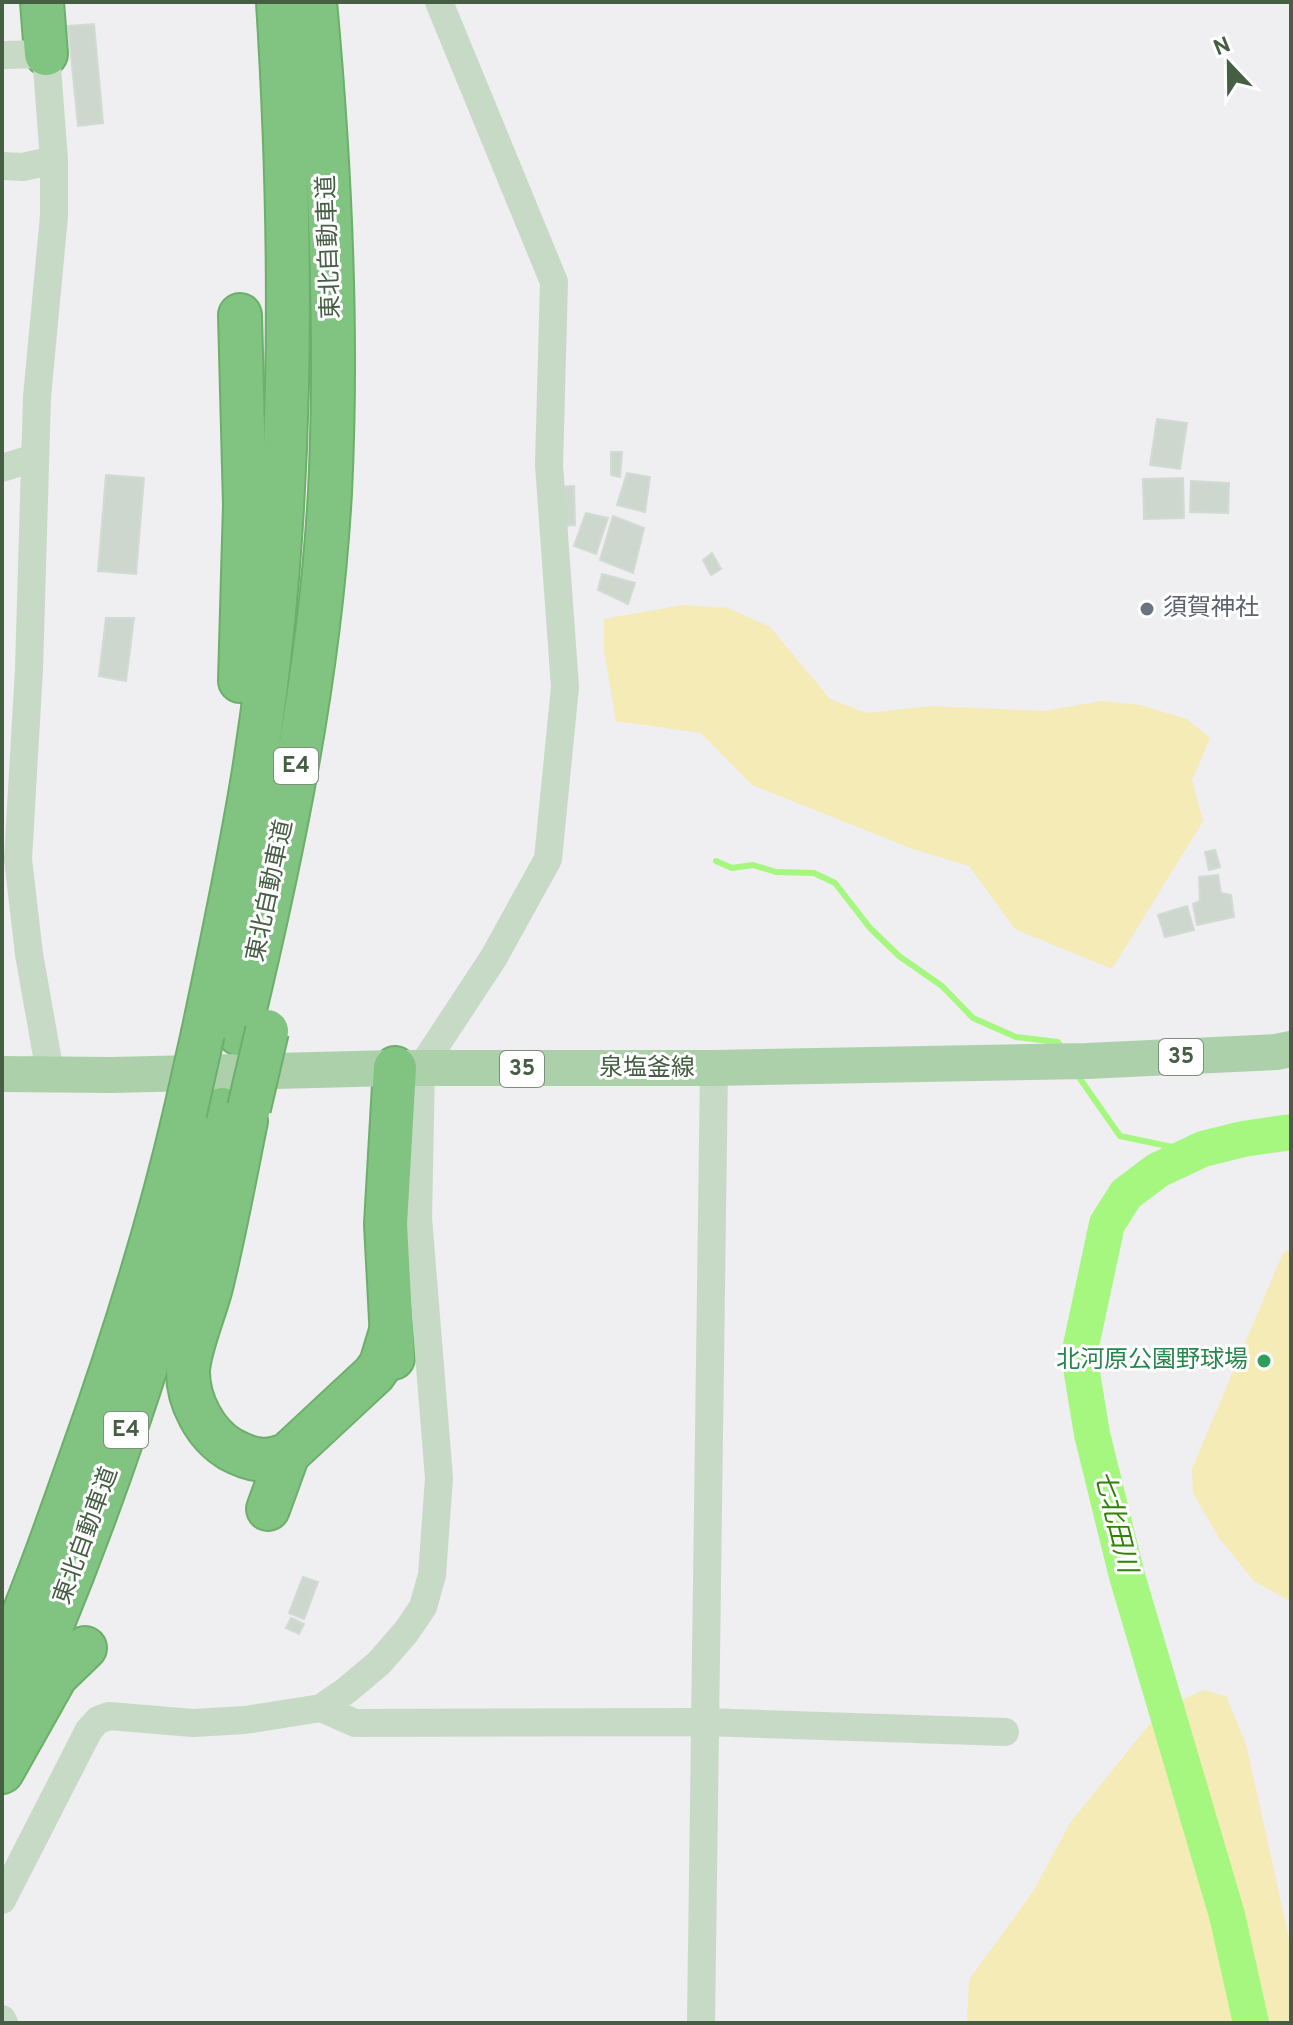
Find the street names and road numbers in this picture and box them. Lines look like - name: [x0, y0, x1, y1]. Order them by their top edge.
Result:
- street label: 東北自動車道: [312, 175, 348, 319]
- road number: E4: [274, 748, 318, 784]
- street label: 東北自動車道: [241, 817, 301, 965]
- road number: 35: [1159, 1039, 1203, 1075]
- road number: 35: [500, 1051, 544, 1087]
- street label: 泉塩釜線: [599, 1054, 695, 1084]
- road number: E4: [104, 1412, 148, 1448]
- street label: 東北自動車道: [48, 1463, 126, 1609]

